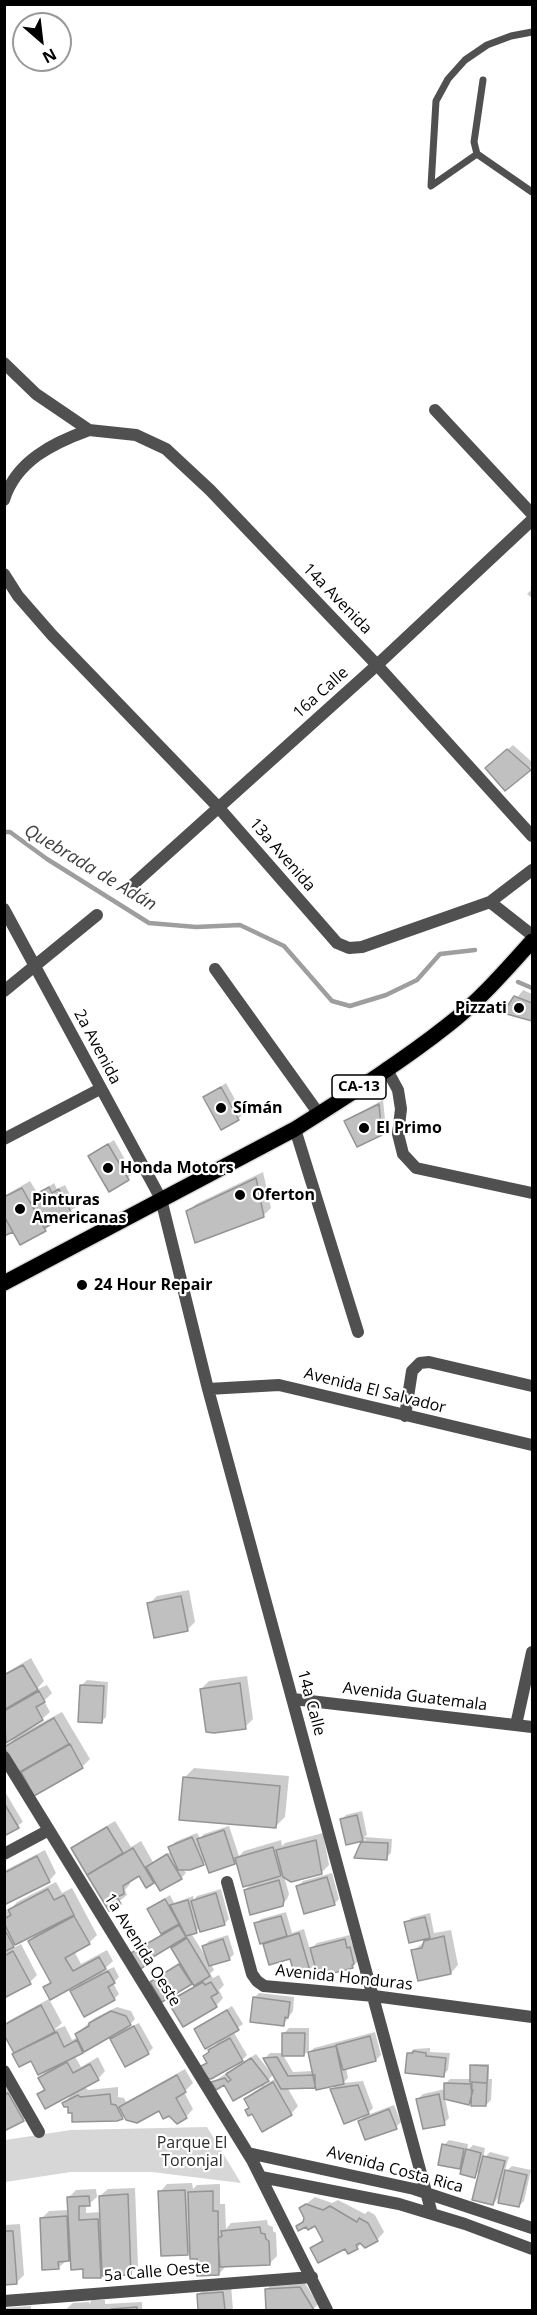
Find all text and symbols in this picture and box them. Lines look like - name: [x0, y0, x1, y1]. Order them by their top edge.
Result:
- north arrow: [12, 12, 72, 72]
- text: N: [39, 43, 60, 69]
- street label: 14a Avenida: [298, 560, 376, 638]
- street label: 16a Calle: [290, 663, 352, 723]
- street label: 13a Avenida: [245, 814, 319, 896]
- water label: Quebrada de Adán: [20, 820, 160, 916]
- place label: Pizzati: [455, 998, 507, 1018]
- marker: Pizzati: [512, 1001, 526, 1015]
- street label: 2a Avenida: [69, 1006, 125, 1088]
- road number: CA-13: [332, 1075, 386, 1099]
- place label: Símán: [233, 1098, 283, 1118]
- marker: Símán: [214, 1101, 228, 1115]
- place label: El Primo: [376, 1118, 442, 1138]
- marker: El Primo: [357, 1121, 371, 1135]
- place label: Honda Motors: [120, 1158, 234, 1178]
- marker: Honda Motors: [101, 1161, 115, 1175]
- place label: Oferton: [252, 1185, 315, 1205]
- marker: Oferton: [233, 1188, 247, 1202]
- place label: Pinturas Americanas: [32, 1190, 126, 1228]
- marker: Pinturas Americanas: [13, 1202, 27, 1216]
- place label: 24 Hour Repair: [94, 1275, 212, 1295]
- marker: 24 Hour Repair: [75, 1278, 89, 1292]
- street label: Avenida El Salvador: [302, 1364, 448, 1418]
- street label: 14a Calle: [293, 1668, 329, 1738]
- street label: Avenida Guatemala: [342, 1679, 488, 1715]
- street label: 1a Avenida Oeste: [99, 1890, 185, 2010]
- street label: Avenida Honduras: [275, 1961, 413, 1995]
- park label: Parque El Toronjal: [157, 2133, 227, 2171]
- street label: Avenida Costa Rica: [325, 2143, 465, 2197]
- street label: 5a Calle Oeste: [103, 2258, 211, 2286]

